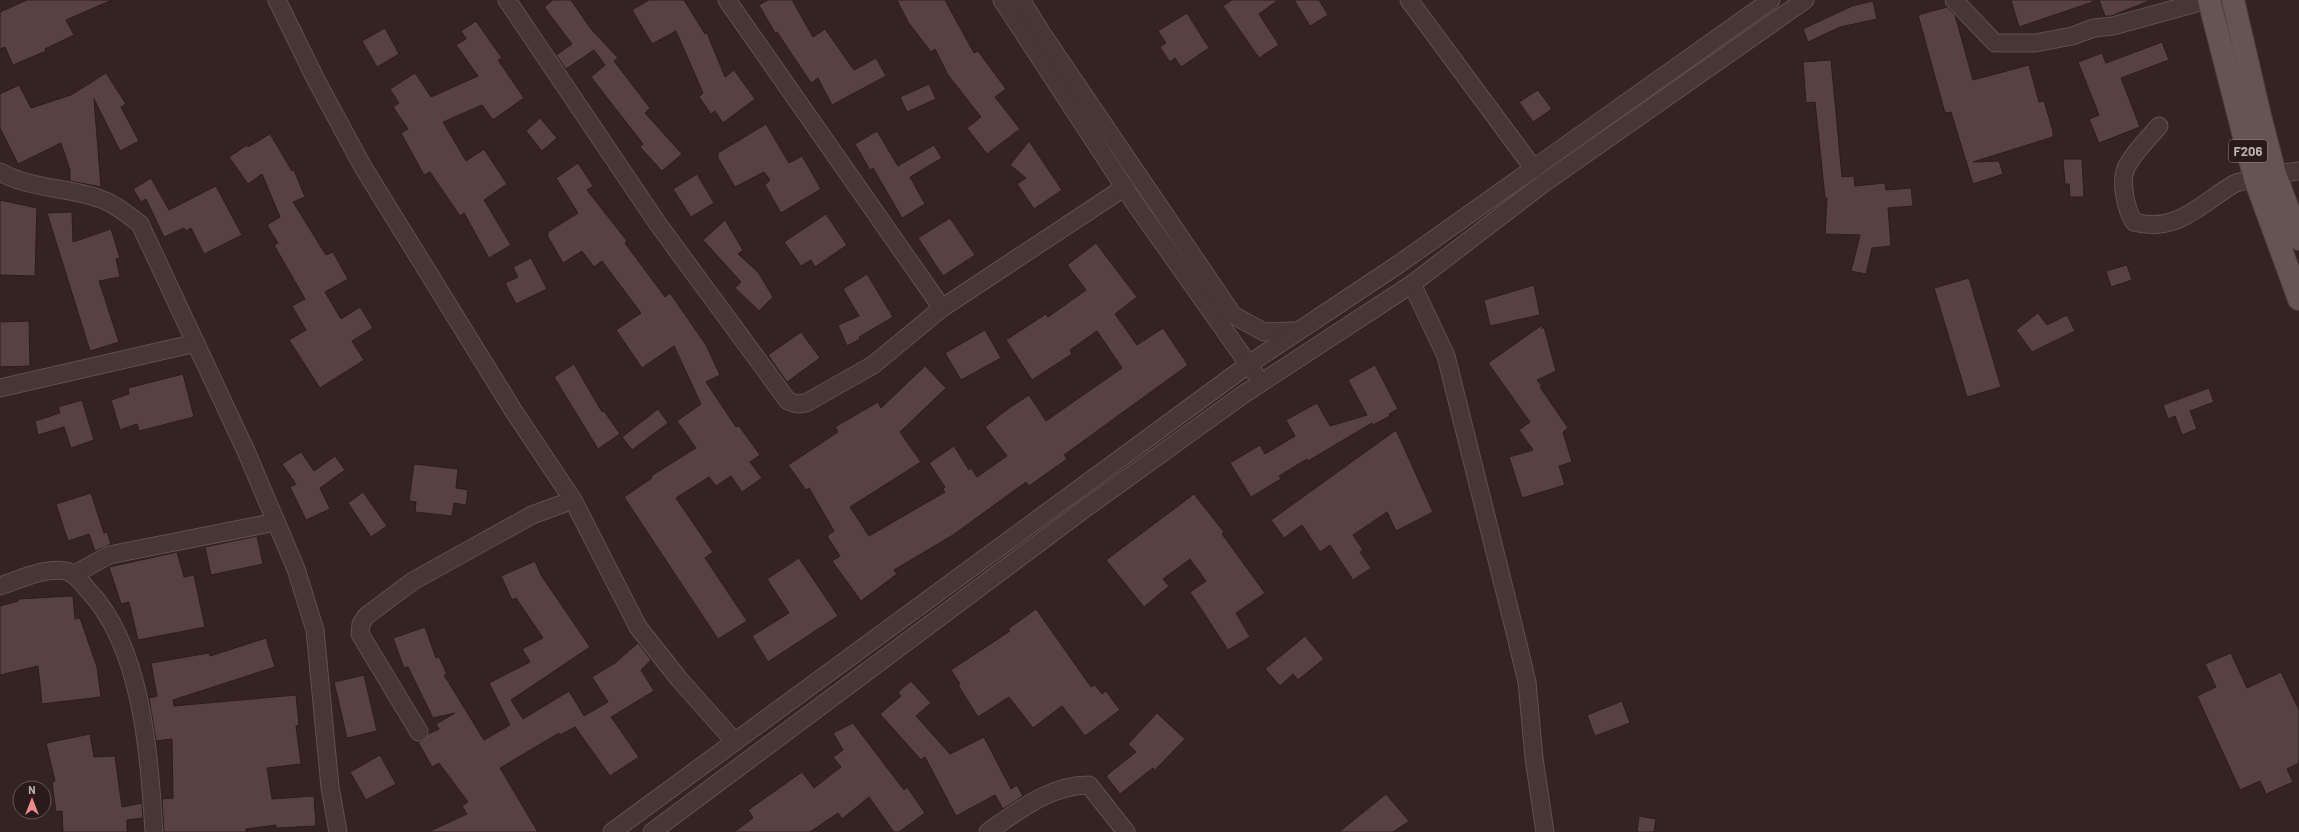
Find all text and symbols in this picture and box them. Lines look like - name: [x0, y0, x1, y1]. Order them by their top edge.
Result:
- road number: F206: [2229, 140, 2267, 162]
- north arrow: [12, 780, 52, 820]
- text: N: [28, 783, 36, 796]

